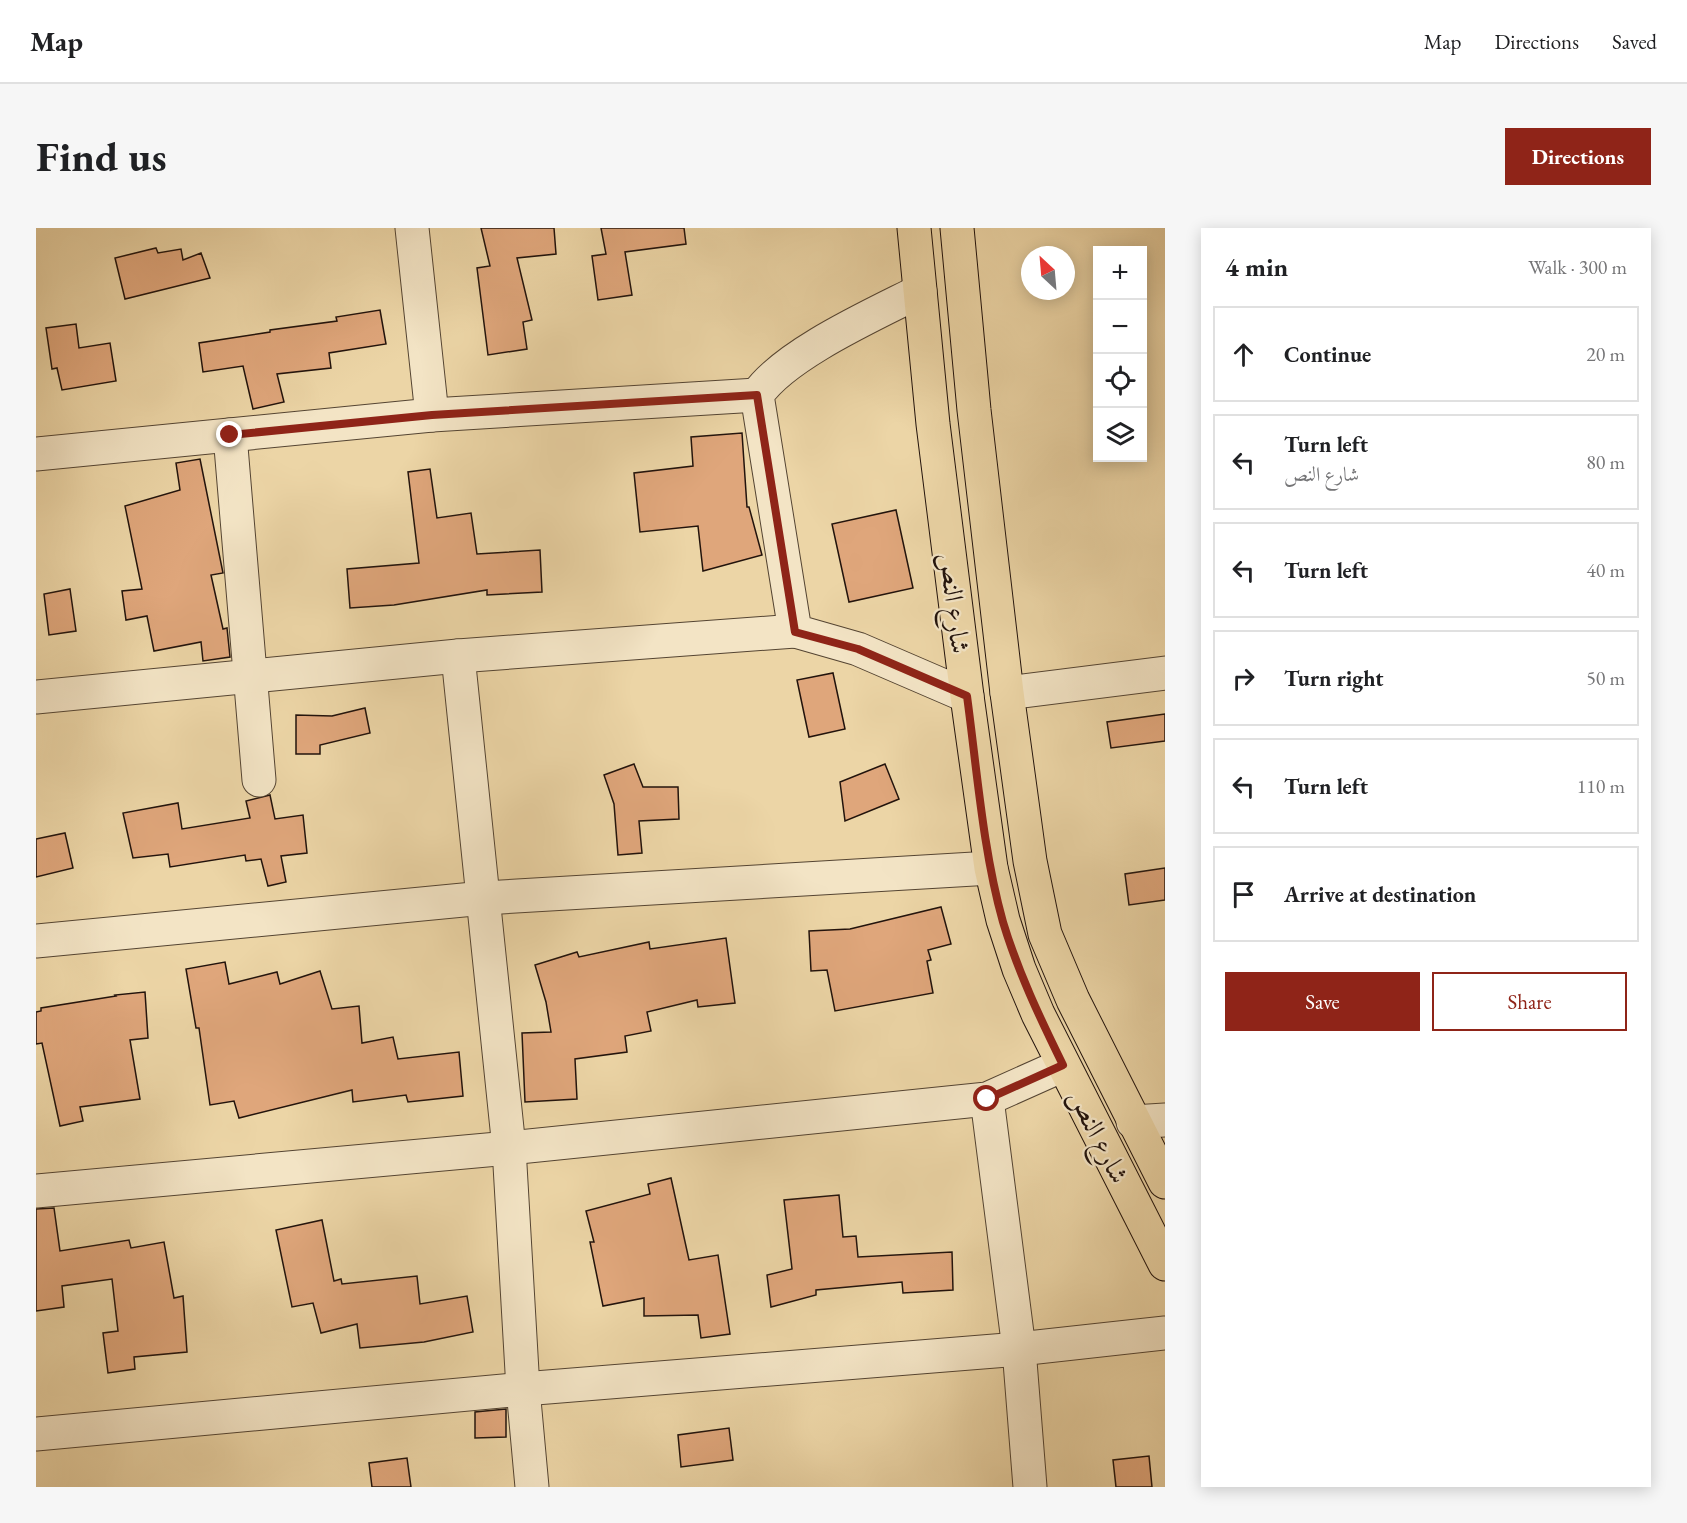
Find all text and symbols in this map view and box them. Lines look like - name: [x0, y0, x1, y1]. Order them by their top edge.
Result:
- text: Map: [30, 23, 83, 59]
- text: Map: [1424, 28, 1461, 55]
- text: Directions: [1494, 28, 1579, 55]
- text: Saved: [1612, 28, 1657, 55]
- button: Directions: [1505, 128, 1651, 185]
- text: Find us: [36, 129, 167, 184]
- north arrow: [1021, 246, 1075, 300]
- map controls: [1093, 246, 1147, 462]
- button: +: [1093, 246, 1147, 300]
- text: 4 min: [1225, 250, 1288, 284]
- text: Walk · 300 m: [1528, 254, 1627, 280]
- button: −: [1093, 300, 1147, 354]
- icon: ahead: [1227, 338, 1260, 371]
- text: Continue: [1284, 340, 1371, 369]
- text: 20 m: [1586, 341, 1625, 367]
- button: locate: [1093, 354, 1147, 408]
- button: layers: [1093, 408, 1147, 462]
- route end: [216, 421, 242, 447]
- text: Turn left: [1284, 430, 1368, 459]
- icon: left: [1227, 446, 1260, 479]
- text: 80 m: [1586, 449, 1625, 475]
- text: شارع النص: [1284, 461, 1359, 487]
- street label: شارع النص: [926, 551, 979, 656]
- icon: left: [1227, 554, 1260, 587]
- text: Turn left: [1284, 556, 1368, 585]
- text: 40 m: [1586, 557, 1625, 583]
- icon: right: [1227, 662, 1260, 695]
- text: Turn right: [1284, 664, 1383, 693]
- text: 50 m: [1586, 665, 1625, 691]
- icon: left: [1227, 770, 1260, 803]
- text: Turn left: [1284, 772, 1368, 801]
- text: 110 m: [1577, 773, 1625, 799]
- icon: arrive: [1227, 878, 1260, 911]
- text: Arrive at destination: [1284, 880, 1476, 909]
- button: Save: [1225, 972, 1420, 1031]
- button: Share: [1432, 972, 1627, 1031]
- street label: شارع النص: [1056, 1083, 1138, 1191]
- route start: [973, 1085, 999, 1111]

